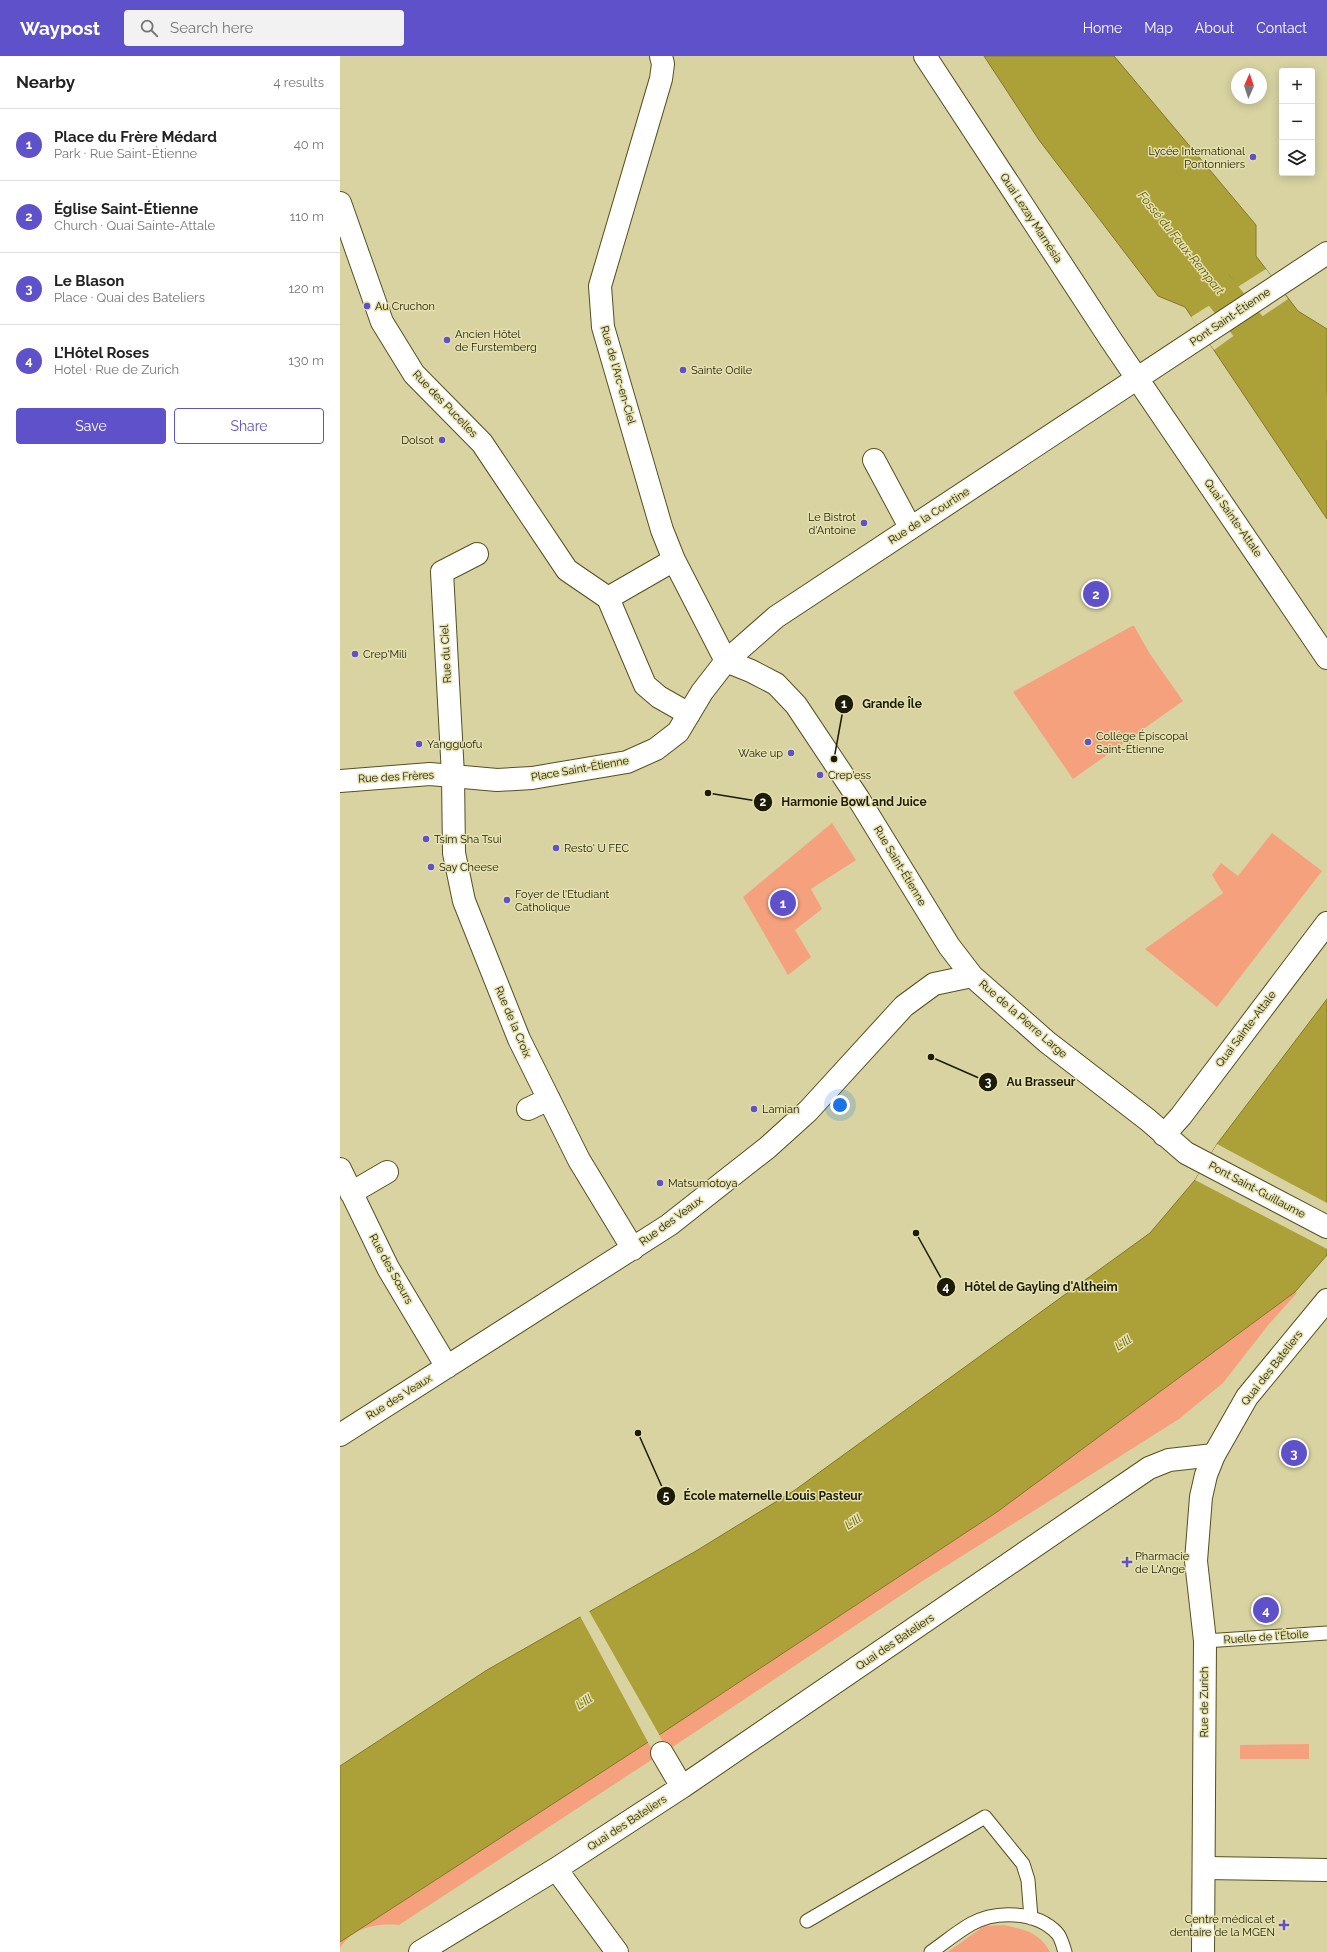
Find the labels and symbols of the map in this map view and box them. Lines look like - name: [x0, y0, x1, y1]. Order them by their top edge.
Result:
- north arrow: [1231, 68, 1267, 104]
- place label: Lycée International Pontonniers: [1149, 145, 1245, 171]
- marker: Lycée International Pontonniers: [1248, 152, 1258, 162]
- street label: Quai Lezay Marnésia: [997, 171, 1065, 265]
- water label: Fossé du Faux-Rempart: [1135, 189, 1227, 297]
- street label: Pont Saint-Étienne: [1187, 284, 1273, 349]
- place label: Au Cruchon: [375, 300, 435, 313]
- marker: Au Cruchon: [362, 301, 372, 311]
- street label: Rue de l'Arc-en-Ciel: [598, 324, 638, 426]
- place label: Ancien Hôtel de Furstemberg: [455, 328, 537, 354]
- marker: Ancien Hôtel de Furstemberg: [442, 335, 452, 345]
- place label: Sainte Odile: [691, 364, 753, 377]
- marker: Sainte Odile: [678, 365, 688, 375]
- street label: Rue des Pucelles: [410, 368, 480, 440]
- place label: Dolsot: [401, 434, 434, 447]
- marker: Dolsot: [437, 435, 447, 445]
- street label: Quai Sainte-Attale: [1201, 477, 1265, 560]
- street label: Rue de la Courtine: [886, 485, 973, 547]
- place label: Le Bistrot d'Antoine: [808, 511, 857, 537]
- marker: Le Bistrot d'Antoine: [859, 518, 869, 528]
- pin: 2: [1083, 579, 1109, 609]
- street label: Rue du Ciel: [438, 624, 454, 684]
- place label: Crep'Mili: [363, 648, 407, 661]
- marker: Crep'Mili: [350, 649, 360, 659]
- callout: Grande Île: [834, 692, 930, 716]
- text: Grande Île: [862, 696, 922, 711]
- text: 1: [841, 697, 847, 711]
- place label: Collège Épiscopal Saint-Étienne: [1096, 729, 1188, 756]
- marker: Collège Épiscopal Saint-Étienne: [1083, 737, 1093, 747]
- place label: Yangguofu: [427, 738, 482, 751]
- marker: Yangguofu: [414, 739, 424, 749]
- place label: Wake up: [738, 747, 783, 760]
- marker: Wake up: [786, 748, 796, 758]
- street label: Place Saint-Étienne: [530, 753, 631, 784]
- street label: Rue des Frères: [358, 769, 434, 785]
- place label: Crep'ess: [828, 769, 871, 782]
- marker: Crep'ess: [815, 770, 825, 780]
- callout: Harmonie Bowl and Juice: [753, 790, 935, 814]
- text: 2: [760, 795, 767, 809]
- text: Harmonie Bowl and Juice: [781, 795, 927, 809]
- street label: Rue Saint-Étienne: [871, 823, 930, 909]
- place label: Tsim Sha Tsui: [434, 833, 502, 846]
- marker: Tsim Sha Tsui: [421, 834, 431, 844]
- place label: Resto' U FEC: [564, 842, 630, 855]
- marker: Resto' U FEC: [551, 843, 561, 853]
- place label: Say Cheese: [439, 861, 499, 874]
- marker: Say Cheese: [426, 862, 436, 872]
- place label: Foyer de l'Etudiant Catholique: [515, 888, 610, 914]
- pin: 1: [770, 888, 796, 918]
- marker: Foyer de l'Etudiant Catholique: [502, 895, 512, 905]
- street label: Rue de la Pierre Large: [976, 977, 1070, 1061]
- street label: Rue de la Croix: [492, 984, 534, 1060]
- street label: Quai Sainte-Attale: [1213, 988, 1279, 1070]
- callout: Au Brasseur: [978, 1070, 1083, 1094]
- text: 3: [985, 1075, 992, 1089]
- text: Au Brasseur: [1006, 1075, 1076, 1089]
- your location: [830, 1095, 850, 1115]
- place label: Lamian: [762, 1103, 799, 1116]
- marker: Lamian: [749, 1104, 759, 1114]
- street label: Pont Saint-Guillaume: [1206, 1159, 1308, 1221]
- place label: Matsumotoya: [668, 1177, 737, 1190]
- marker: Matsumotoya: [655, 1178, 665, 1188]
- street label: Rue des Veaux: [637, 1193, 706, 1248]
- street label: Rue des Sœurs: [366, 1232, 416, 1306]
- callout: Hôtel de Gayling d'Altheim: [936, 1275, 1125, 1299]
- text: 4: [943, 1280, 950, 1294]
- text: Hôtel de Gayling d'Altheim: [964, 1280, 1118, 1294]
- street label: Quai des Bateliers: [1239, 1328, 1305, 1408]
- water label: L'Ill: [1112, 1332, 1134, 1354]
- street label: Rue des Veaux: [364, 1371, 435, 1422]
- pin: 3: [1281, 1438, 1307, 1468]
- callout: École maternelle Louis Pasteur: [656, 1484, 870, 1508]
- text: École maternelle Louis Pasteur: [684, 1488, 863, 1503]
- text: 5: [663, 1489, 670, 1503]
- water label: L'Ill: [842, 1511, 864, 1533]
- place label: Pharmacie de L'Ange: [1135, 1550, 1190, 1576]
- marker: Pharmacie de L'Ange: [1122, 1557, 1132, 1567]
- pin: 4: [1253, 1595, 1279, 1625]
- street label: Quai des Bateliers: [853, 1611, 937, 1673]
- street label: Ruelle de l'Étoile: [1223, 1627, 1309, 1646]
- street label: Rue de Zurich: [1198, 1666, 1211, 1738]
- water label: L'Ill: [573, 1691, 595, 1713]
- street label: Quai des Bateliers: [585, 1793, 669, 1853]
- place label: Centre médical et dentaire de la MGEN: [1170, 1913, 1275, 1939]
- marker: Centre médical et dentaire de la MGEN: [1278, 1919, 1290, 1931]

